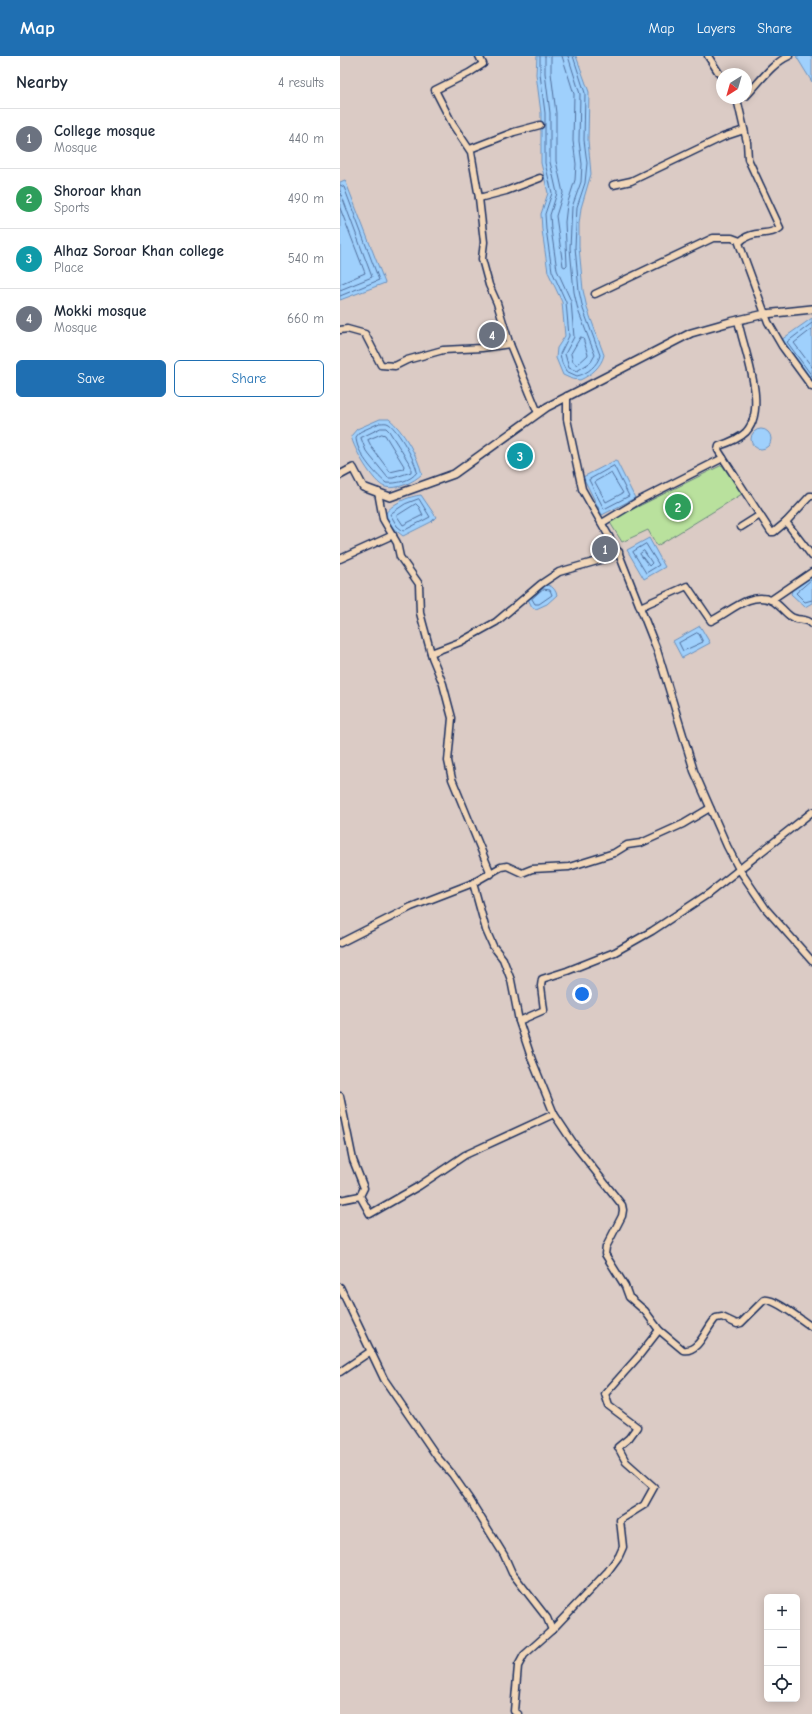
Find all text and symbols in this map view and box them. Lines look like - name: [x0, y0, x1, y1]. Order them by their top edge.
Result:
- text: Map: [20, 17, 55, 39]
- text: Map: [648, 20, 675, 37]
- text: Layers: [697, 20, 735, 37]
- text: Share: [757, 20, 792, 37]
- north arrow: [716, 68, 752, 104]
- text: Nearby: [16, 73, 67, 92]
- text: 4 results: [278, 75, 324, 90]
- text: College mosque: [54, 122, 155, 140]
- text: 1: [26, 131, 32, 146]
- text: 440 m: [288, 131, 324, 146]
- text: Mosque: [54, 140, 97, 155]
- text: Shoroar khan: [54, 182, 141, 200]
- text: 2: [26, 191, 32, 206]
- text: 490 m: [288, 191, 324, 206]
- text: Sports: [54, 200, 89, 215]
- text: Alhaz Soroar Khan college: [54, 242, 224, 260]
- text: 3: [26, 251, 32, 266]
- text: 540 m: [288, 251, 324, 266]
- text: Place: [54, 260, 84, 275]
- text: Mokki mosque: [54, 302, 146, 320]
- text: 4: [26, 311, 32, 326]
- text: 660 m: [287, 311, 324, 326]
- text: Mosque: [54, 320, 97, 335]
- pin: 4: [479, 320, 505, 350]
- button: Save: [16, 360, 166, 397]
- button: Share: [174, 360, 324, 397]
- pin: 3: [507, 441, 533, 471]
- pin: 2: [665, 492, 691, 522]
- pin: 1: [592, 534, 618, 564]
- your location: [572, 984, 592, 1004]
- map controls: [764, 1594, 800, 1702]
- button: +: [764, 1594, 800, 1630]
- button: −: [764, 1630, 800, 1666]
- button: locate: [764, 1666, 800, 1702]

